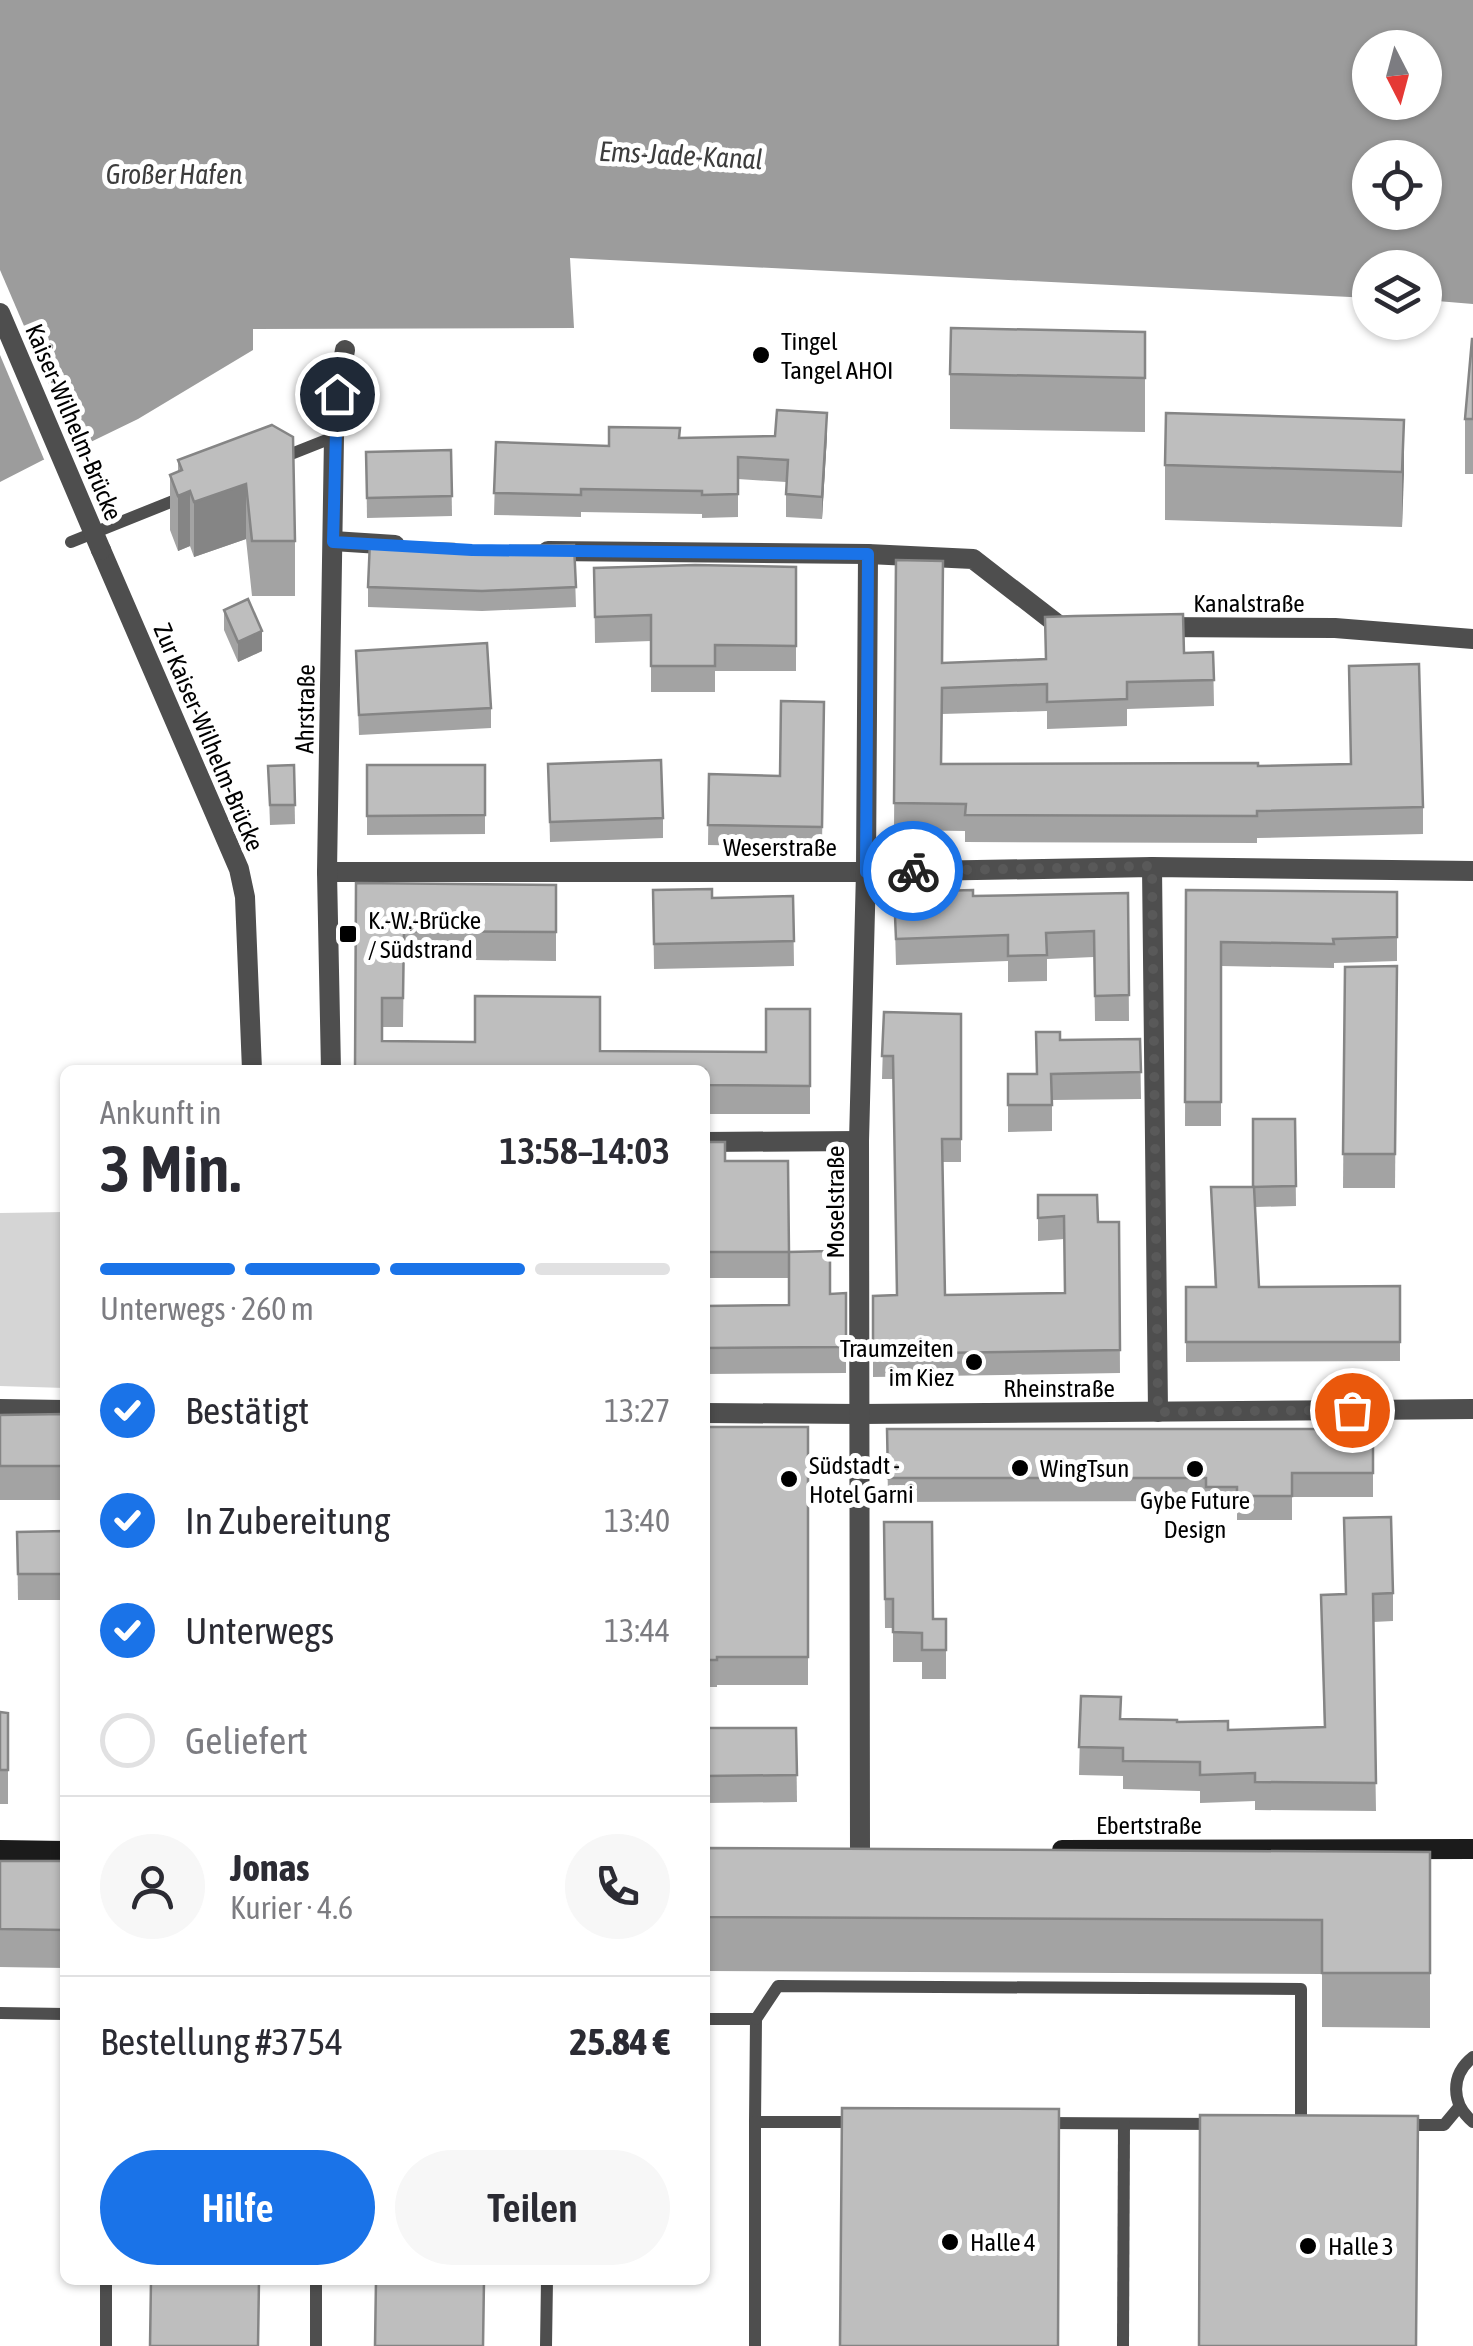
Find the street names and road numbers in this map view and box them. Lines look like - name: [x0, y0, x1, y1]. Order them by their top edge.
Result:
- street label: Kaiser-Wilhelm-Brücke: [20, 320, 128, 524]
- street label: Kanalstraße: [1193, 589, 1305, 617]
- street label: Zur Kaiser-Wilhelm-Brücke: [148, 619, 270, 855]
- street label: Ahrstraße: [290, 664, 320, 754]
- street label: Weserstraße: [723, 833, 837, 861]
- street label: Moselstraße: [821, 1146, 849, 1258]
- street label: Rheinstraße: [1003, 1374, 1115, 1402]
- street label: Ebertstraße: [1096, 1811, 1202, 1839]

